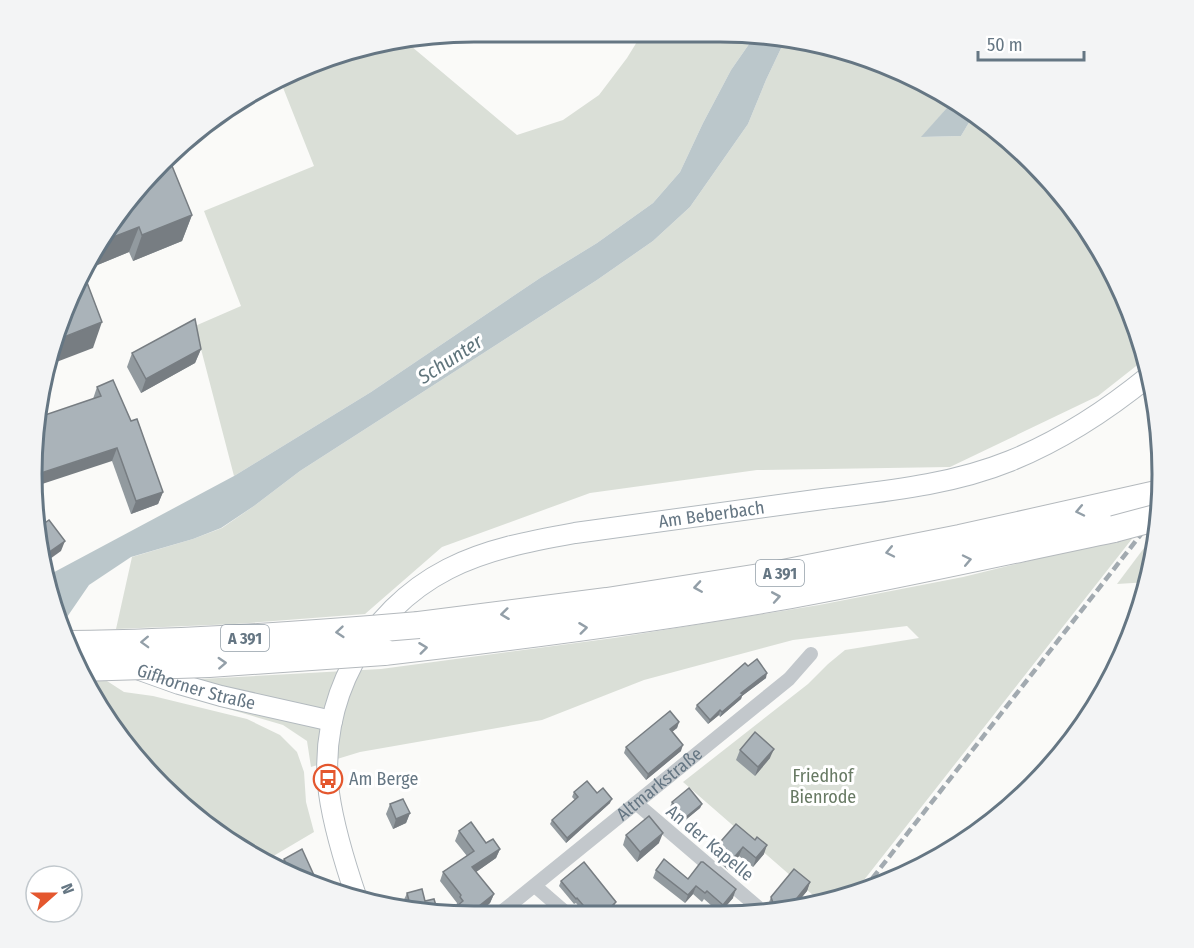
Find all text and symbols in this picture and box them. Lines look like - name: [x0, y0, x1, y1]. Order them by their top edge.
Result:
- scale bar: [978, 24, 1084, 62]
- text: 50 m: [987, 34, 1023, 56]
- water label: Schunter: [412, 329, 488, 389]
- street label: Am Beberbach: [657, 496, 766, 533]
- one-way arrow: [1076, 504, 1086, 517]
- one-way arrow: [885, 545, 895, 558]
- one-way arrow: [962, 554, 972, 567]
- road number: A 391: [756, 560, 804, 586]
- one-way arrow: [693, 580, 702, 592]
- one-way arrow: [771, 592, 781, 604]
- one-way arrow: [500, 608, 509, 620]
- one-way arrow: [579, 622, 588, 634]
- road number: A 391: [221, 625, 269, 651]
- one-way arrow: [335, 625, 345, 638]
- one-way arrow: [141, 636, 150, 648]
- one-way arrow: [419, 642, 428, 655]
- one-way arrow: [217, 657, 226, 670]
- street label: Gifhorner Straße: [134, 659, 258, 714]
- street label: Altmarkstraße: [612, 743, 707, 825]
- bus stop icon: Am Berge: [312, 763, 344, 795]
- park label: Friedhof Bienrode: [790, 765, 856, 808]
- place label: Am Berge: [349, 768, 418, 790]
- street label: An der Kapelle: [662, 800, 758, 886]
- north arrow: [24, 864, 84, 924]
- text: N: [57, 881, 78, 897]

